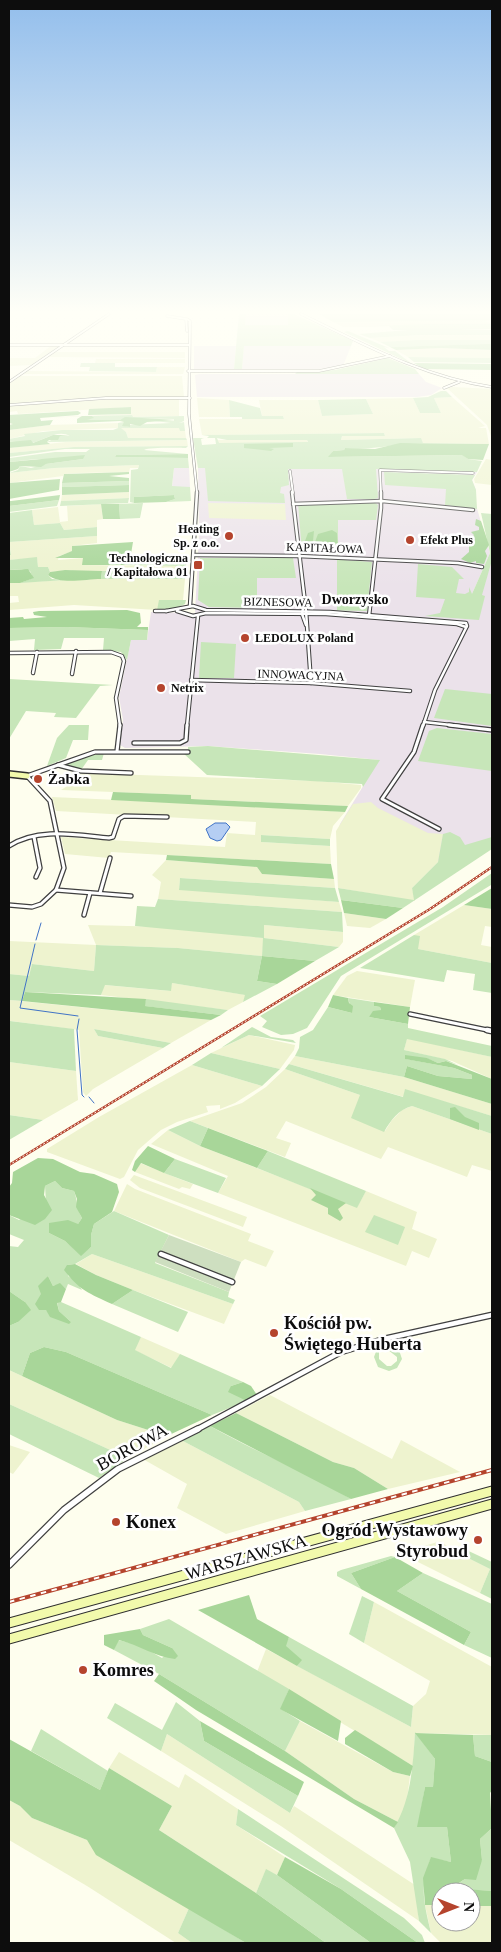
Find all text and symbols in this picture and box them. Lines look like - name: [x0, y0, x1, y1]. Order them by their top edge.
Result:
- place label: Heating Sp. z o.o.: [173, 522, 219, 550]
- marker: Heating Sp. z o.o.: [223, 530, 235, 542]
- place label: Efekt Plus: [420, 533, 473, 547]
- marker: Efekt Plus: [404, 534, 416, 546]
- street label: KAPITAŁOWA: [286, 540, 364, 556]
- place label: Technologiczna / Kapitałowa 01: [106, 551, 188, 579]
- marker: Technologiczna / Kapitałowa 01: [192, 559, 204, 571]
- district label: Dworzysko: [322, 592, 388, 607]
- street label: BIZNESOWA: [243, 594, 313, 610]
- place label: LEDOLUX Poland: [255, 631, 354, 645]
- marker: LEDOLUX Poland: [239, 632, 251, 644]
- street label: INNOWACYJNA: [257, 666, 345, 684]
- place label: Netrix: [171, 681, 204, 695]
- marker: Netrix: [155, 682, 167, 694]
- place label: Żabka: [48, 771, 90, 787]
- marker: Żabka: [32, 773, 44, 785]
- place label: Kościół pw. Świętego Huberta: [284, 1313, 421, 1354]
- marker: Kościół pw. Świętego Huberta: [268, 1327, 280, 1339]
- street label: BOROWA: [93, 1419, 171, 1475]
- place label: Konex: [126, 1512, 176, 1532]
- marker: Konex: [110, 1516, 122, 1528]
- place label: Ogród Wystawowy Styrobud: [321, 1520, 468, 1561]
- street label: WARSZAWSKA: [183, 1530, 309, 1584]
- marker: Ogród Wystawowy Styrobud: [472, 1534, 484, 1546]
- place label: Komres: [93, 1660, 154, 1680]
- marker: Komres: [77, 1664, 89, 1676]
- north arrow: [431, 1882, 481, 1932]
- text: N: [461, 1902, 476, 1912]

